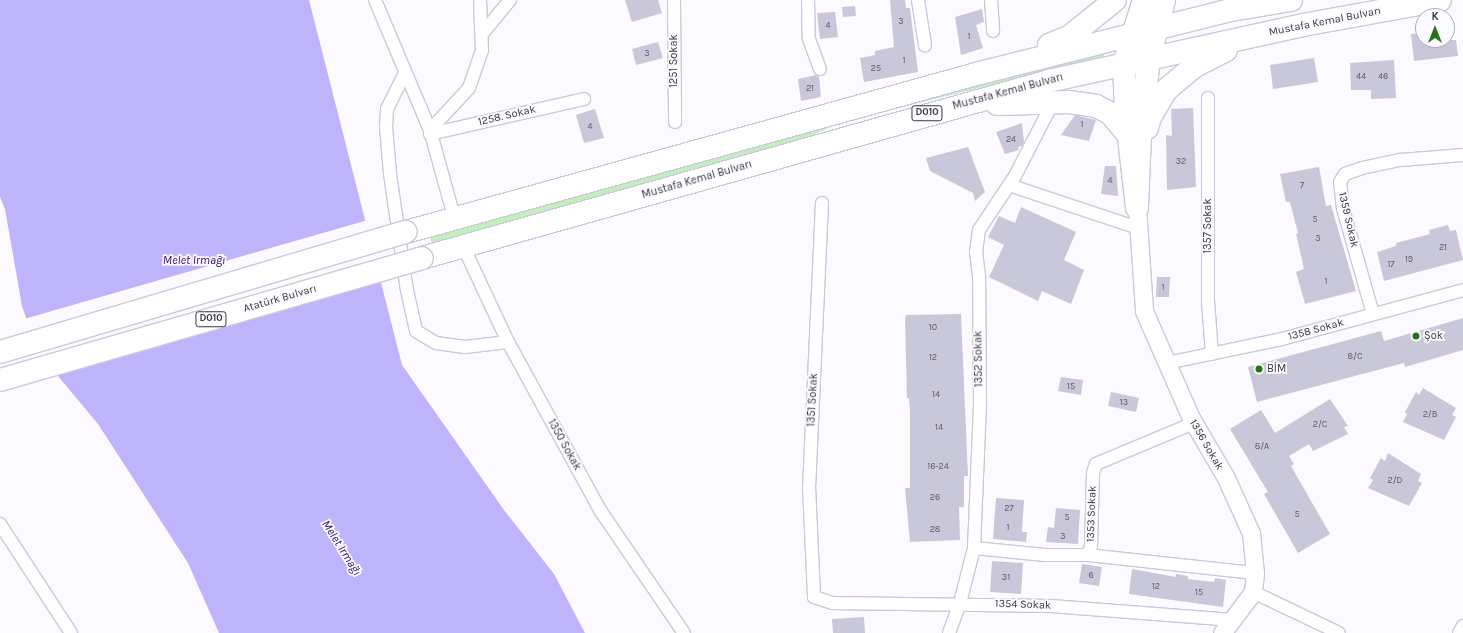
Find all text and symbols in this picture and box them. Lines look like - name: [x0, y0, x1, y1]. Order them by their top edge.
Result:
- street label: Mustafa Kemal Bulvarı: [1268, 5, 1382, 39]
- north arrow: [1415, 8, 1455, 48]
- text: K: [1431, 10, 1439, 23]
- house number: 3: [898, 16, 904, 26]
- house number: 4: [825, 20, 831, 30]
- house number: 1: [968, 31, 970, 41]
- street label: 1251 Sokak: [667, 34, 681, 88]
- house number: 3: [644, 48, 650, 58]
- house number: 1: [903, 55, 905, 65]
- house number: 25: [871, 63, 881, 73]
- street label: Mustafa Kemal Bulvarı: [951, 71, 1065, 113]
- house number: 44: [1356, 71, 1366, 81]
- house number: 46: [1378, 71, 1388, 81]
- house number: 21: [806, 83, 814, 93]
- street label: 1258. Sokak: [477, 103, 537, 129]
- road number: D010: [911, 105, 943, 121]
- house number: 1: [1081, 119, 1083, 129]
- house number: 4: [587, 121, 593, 131]
- house number: 24: [1006, 134, 1016, 144]
- house number: 32: [1176, 156, 1186, 166]
- street label: Mustafa Kemal Bulvarı: [640, 158, 754, 202]
- house number: 4: [1107, 175, 1113, 185]
- house number: 7: [1300, 180, 1304, 190]
- street label: 1359 Sokak: [1335, 191, 1361, 249]
- street label: 1357 Sokak: [1201, 198, 1215, 254]
- house number: 5: [1312, 214, 1318, 224]
- house number: 3: [1315, 233, 1321, 243]
- house number: 21: [1439, 242, 1447, 252]
- water label: Melet Irmağı: [163, 254, 225, 268]
- house number: 19: [1405, 254, 1413, 264]
- house number: 17: [1387, 259, 1395, 269]
- house number: 1: [1325, 276, 1327, 286]
- street label: Atatürk Bulvarı: [242, 282, 318, 316]
- house number: 1: [1162, 282, 1164, 292]
- road number: D010: [195, 311, 227, 327]
- street label: 1358 Sokak: [1287, 316, 1345, 344]
- house number: 10: [929, 322, 937, 332]
- place label: Şok: [1424, 329, 1443, 343]
- street label: 1352 Sokak: [972, 331, 986, 387]
- marker: Şok: [1411, 331, 1421, 341]
- house number: 8/C: [1348, 351, 1362, 361]
- house number: 12: [929, 352, 937, 362]
- place label: BİM: [1267, 362, 1286, 376]
- marker: BİM: [1254, 364, 1264, 374]
- street label: 1351 Sokak: [805, 373, 821, 427]
- house number: 15: [1067, 381, 1075, 391]
- house number: 14: [932, 389, 940, 399]
- house number: 13: [1120, 397, 1128, 407]
- house number: 2/B: [1423, 409, 1437, 419]
- street label: 1350 Sokak: [545, 417, 583, 473]
- street label: 1356 Sokak: [1186, 417, 1226, 473]
- house number: 2/C: [1313, 419, 1327, 429]
- house number: 14: [935, 422, 943, 432]
- house number: 8/A: [1255, 441, 1269, 451]
- house number: 16-24: [927, 461, 949, 471]
- house number: 2/D: [1387, 475, 1403, 485]
- street label: 1353 Sokak: [1084, 486, 1100, 542]
- house number: 26: [930, 492, 940, 502]
- house number: 27: [1004, 503, 1014, 513]
- house number: 5: [1294, 509, 1300, 519]
- house number: 5: [1064, 512, 1070, 522]
- water label: Melet Irmağı: [318, 518, 364, 578]
- house number: 1: [1007, 522, 1009, 532]
- house number: 28: [930, 524, 940, 534]
- house number: 3: [1060, 531, 1066, 541]
- house number: 6: [1088, 570, 1094, 580]
- house number: 31: [1002, 572, 1010, 582]
- house number: 12: [1152, 581, 1160, 591]
- house number: 15: [1195, 587, 1203, 597]
- street label: 1354 Sokak: [995, 597, 1051, 613]

